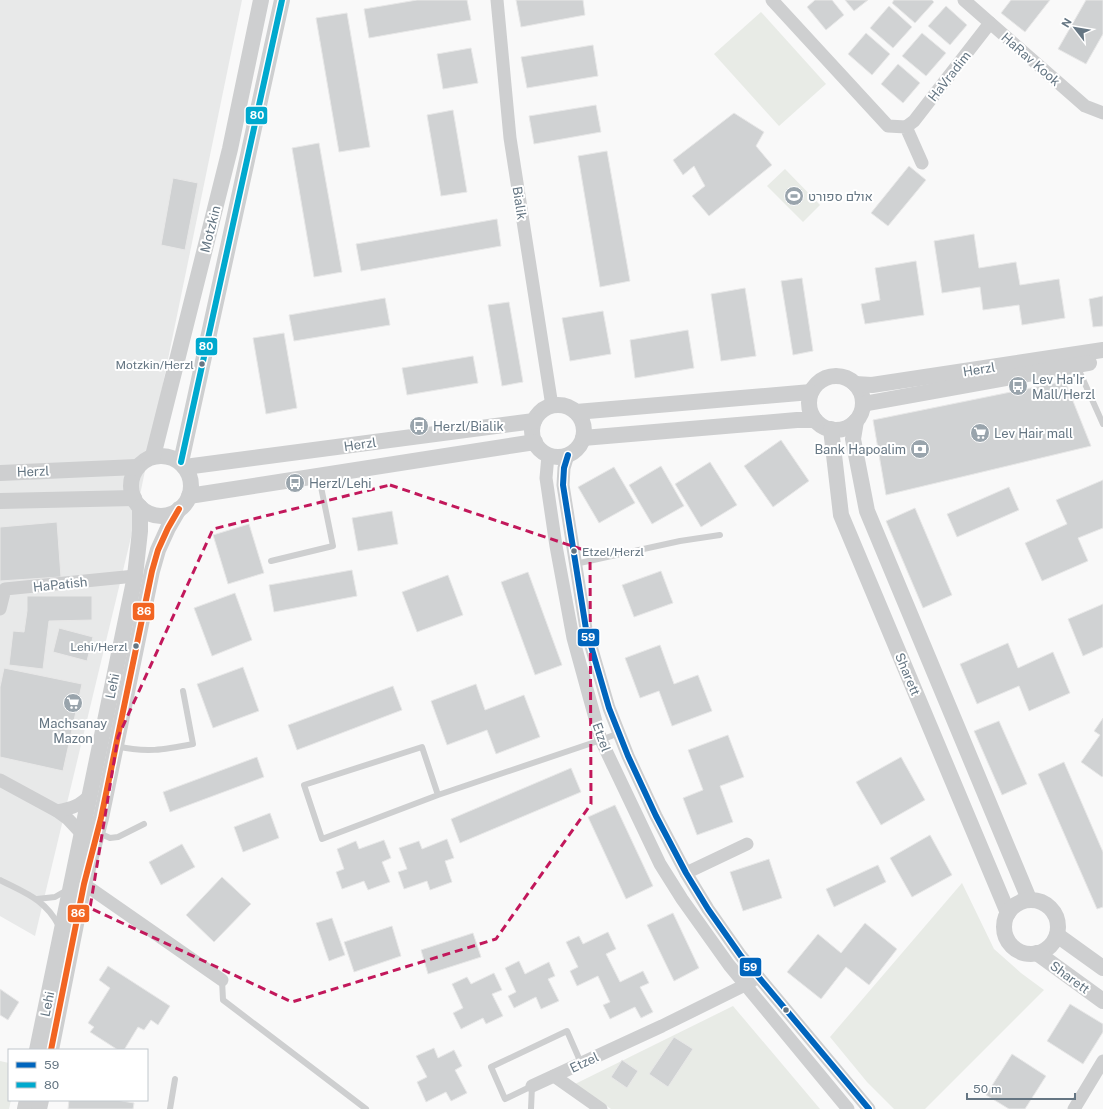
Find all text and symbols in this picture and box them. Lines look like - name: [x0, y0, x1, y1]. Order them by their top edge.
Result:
- north arrow: [1055, 8, 1095, 48]
- text: N: [1059, 16, 1074, 30]
- street label: HaRav Kook: [998, 30, 1063, 89]
- street label: HaVradim: [925, 48, 974, 104]
- line badge: 80: [245, 106, 268, 125]
- text: 80: [250, 109, 264, 121]
- street label: Bialik: [509, 185, 530, 221]
- sports icon: אולם ספורט: [783, 185, 805, 207]
- place label: אולם ספורט: [808, 189, 873, 204]
- street label: Motzkin: [197, 204, 224, 254]
- line badge: 80: [195, 337, 218, 356]
- text: 80: [199, 340, 213, 352]
- place label: Motzkin/Herzl: [116, 358, 194, 372]
- marker: Motzkin/Herzl: [197, 359, 207, 369]
- street label: Herzl: [962, 360, 996, 379]
- place label: Lev Ha'Ir Mall/Herzl: [1032, 372, 1096, 402]
- bus stop icon: Lev Ha'Ir Mall/Herzl: [1007, 375, 1029, 397]
- bus stop icon: Herzl/Bialik: [408, 415, 430, 437]
- place label: Herzl/Bialik: [433, 419, 504, 434]
- supermarket icon: Lev Hair mall: [969, 422, 991, 444]
- place label: Lev Hair mall: [994, 426, 1073, 441]
- street label: Herzl: [343, 435, 377, 454]
- bank icon: Bank Hapoalim: [909, 438, 931, 460]
- place label: Bank Hapoalim: [814, 442, 906, 457]
- street label: Herzl: [16, 463, 50, 480]
- bus stop icon: Herzl/Lehi: [284, 472, 306, 494]
- place label: Herzl/Lehi: [309, 476, 371, 491]
- place label: Etzel/Herzl: [582, 545, 645, 559]
- marker: Etzel/Herzl: [569, 546, 579, 556]
- street label: HaPatish: [32, 574, 88, 595]
- line badge: 86: [132, 602, 155, 621]
- text: 86: [137, 605, 151, 617]
- line badge: 59: [577, 628, 600, 647]
- text: 59: [581, 631, 595, 643]
- place label: Lehi/Herzl: [70, 640, 128, 654]
- marker: Lehi/Herzl: [131, 641, 141, 651]
- street label: Sharett: [892, 651, 923, 698]
- street label: Lehi: [103, 672, 122, 700]
- supermarket icon: Machsanay Mazon: [62, 692, 84, 714]
- place label: Machsanay Mazon: [39, 716, 107, 746]
- street label: Etzel: [589, 720, 614, 754]
- line badge: 86: [67, 904, 90, 923]
- text: 86: [71, 907, 85, 919]
- line badge: 59: [739, 957, 762, 977]
- street label: Sharett: [1047, 958, 1092, 997]
- text: 59: [743, 961, 757, 973]
- street label: Lehi: [38, 990, 57, 1018]
- unlabelled marker: [781, 1005, 791, 1015]
- legend: [8, 1049, 148, 1101]
- street label: Etzel: [567, 1049, 601, 1076]
- text: 59: [44, 1058, 59, 1072]
- scale bar: [967, 1075, 1075, 1101]
- text: 80: [44, 1078, 59, 1092]
- text: 50 m: [973, 1082, 1001, 1096]

